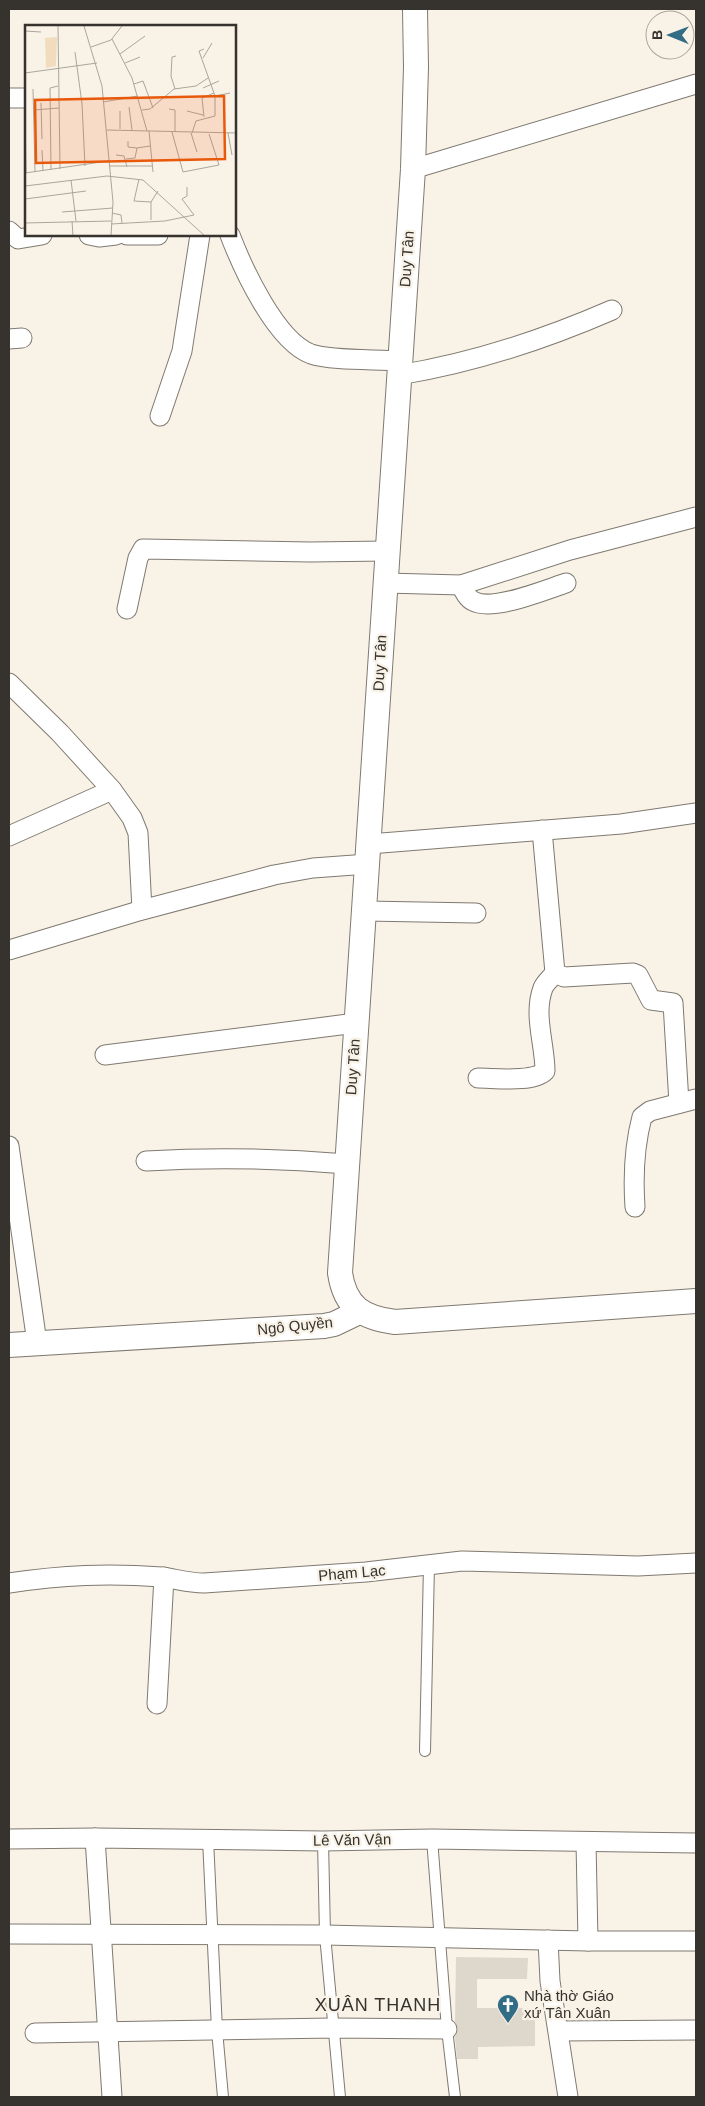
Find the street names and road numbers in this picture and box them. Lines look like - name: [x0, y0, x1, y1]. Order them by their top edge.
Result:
- street label: Duy Tân: [396, 230, 417, 288]
- street label: Duy Tân: [370, 634, 389, 692]
- street label: Duy Tân: [342, 1038, 363, 1096]
- street label: Ngô Quyền: [256, 1313, 334, 1338]
- street label: Phạm Lạc: [318, 1561, 387, 1584]
- street label: Lê Văn Vận: [313, 1830, 391, 1849]

